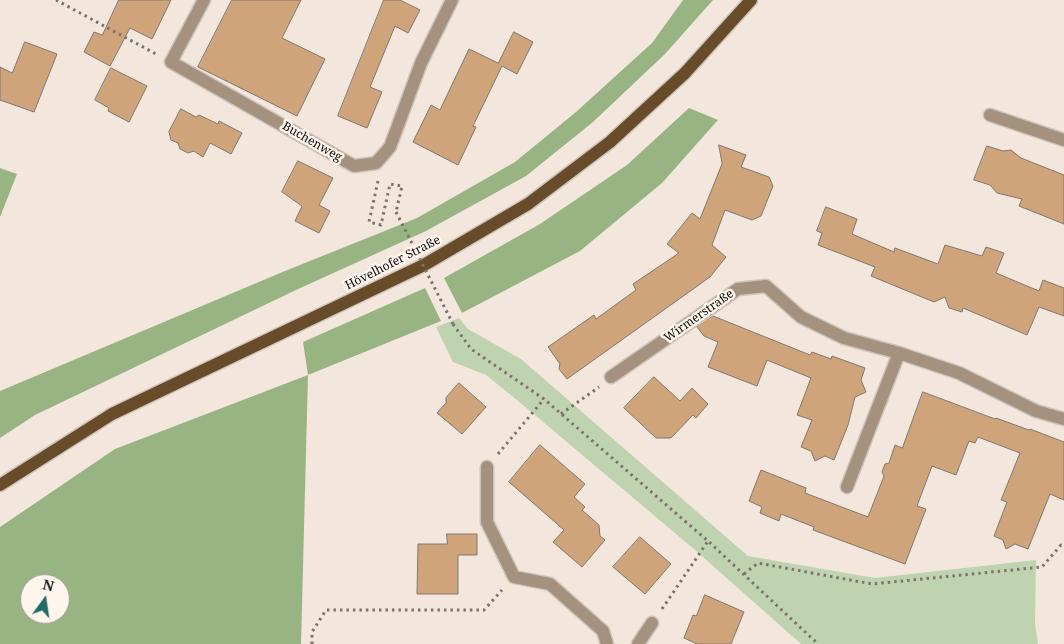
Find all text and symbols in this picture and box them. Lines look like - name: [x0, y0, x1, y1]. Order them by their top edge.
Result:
- street label: Buchenweg: [280, 119, 344, 165]
- street label: Hövelhofer Straße: [343, 233, 443, 293]
- street label: Wirmerstraße: [662, 287, 736, 345]
- north arrow: [20, 574, 70, 624]
- text: N: [41, 574, 56, 595]

